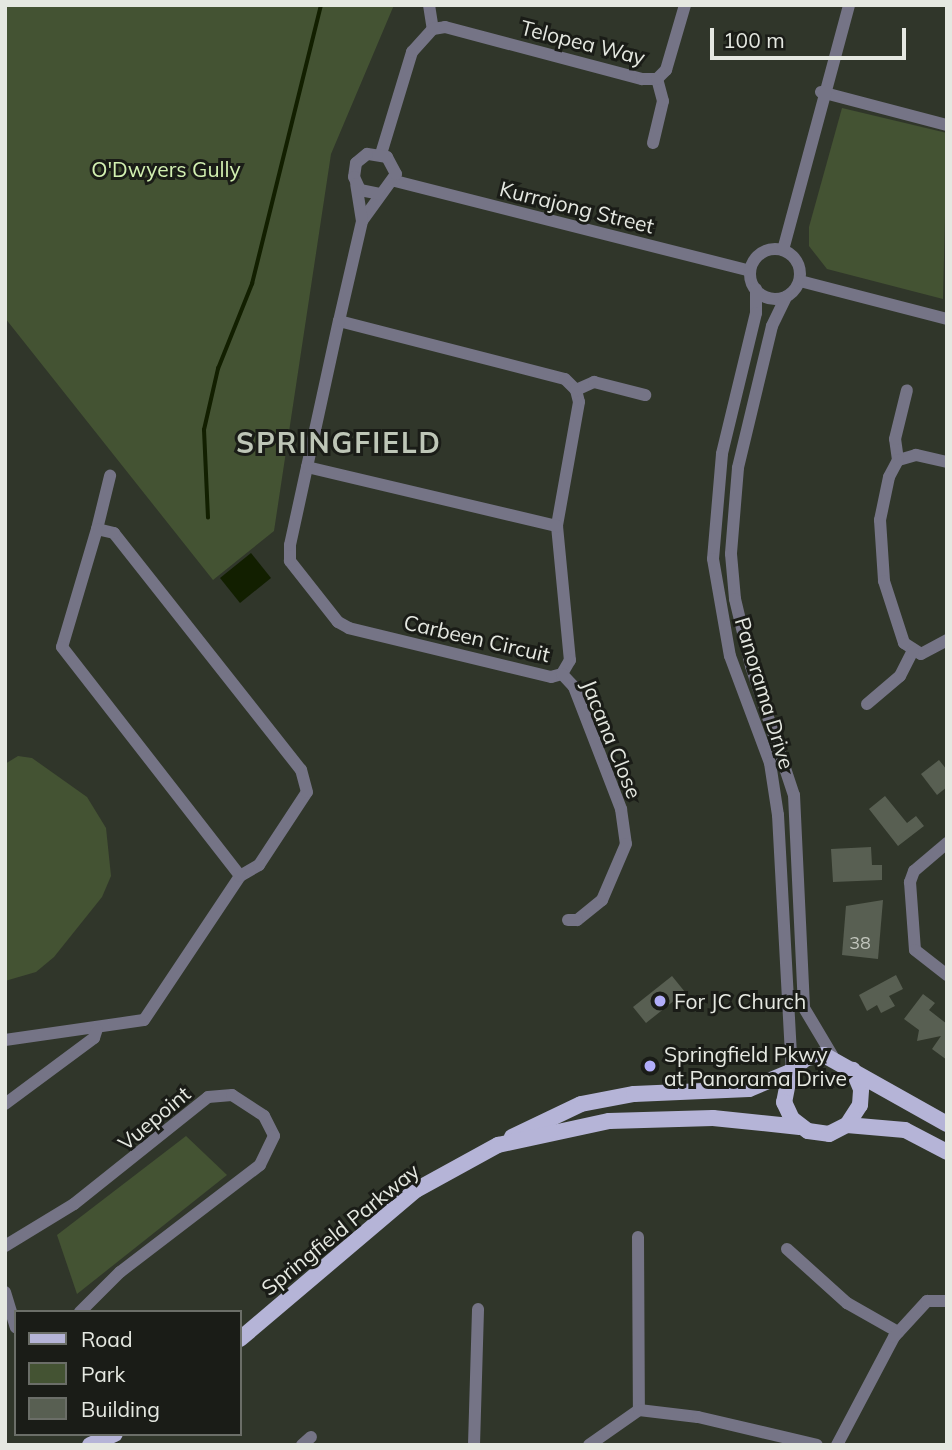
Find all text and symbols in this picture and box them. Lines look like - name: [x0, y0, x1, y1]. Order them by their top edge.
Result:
- street label: Telopea Way: [518, 14, 648, 70]
- scale bar: [714, 14, 910, 58]
- text: 100 m: [723, 27, 785, 53]
- park label: O'Dwyers Gully: [91, 156, 241, 182]
- street label: Kurrajong Street: [497, 176, 657, 238]
- district label: SPRINGFIELD: [237, 426, 441, 460]
- street label: Carbeen Circuit: [401, 609, 553, 667]
- street label: Panorama Drive: [730, 614, 800, 772]
- street label: Jacana Close: [577, 676, 647, 802]
- house number: 38: [849, 932, 871, 954]
- place label: For JC Church: [674, 988, 806, 1014]
- marker: For JC Church: [652, 993, 668, 1009]
- place label: Springfield Pkwy at Panorama Drive: [664, 1041, 847, 1091]
- marker: Springfield Pkwy at Panorama Drive: [642, 1058, 658, 1074]
- street label: Vuepoint: [113, 1081, 195, 1155]
- street label: Springfield Parkway: [256, 1158, 424, 1300]
- legend: [14, 1310, 242, 1436]
- text: Road: [81, 1326, 132, 1352]
- text: Park: [81, 1361, 125, 1387]
- text: Building: [81, 1396, 160, 1422]

